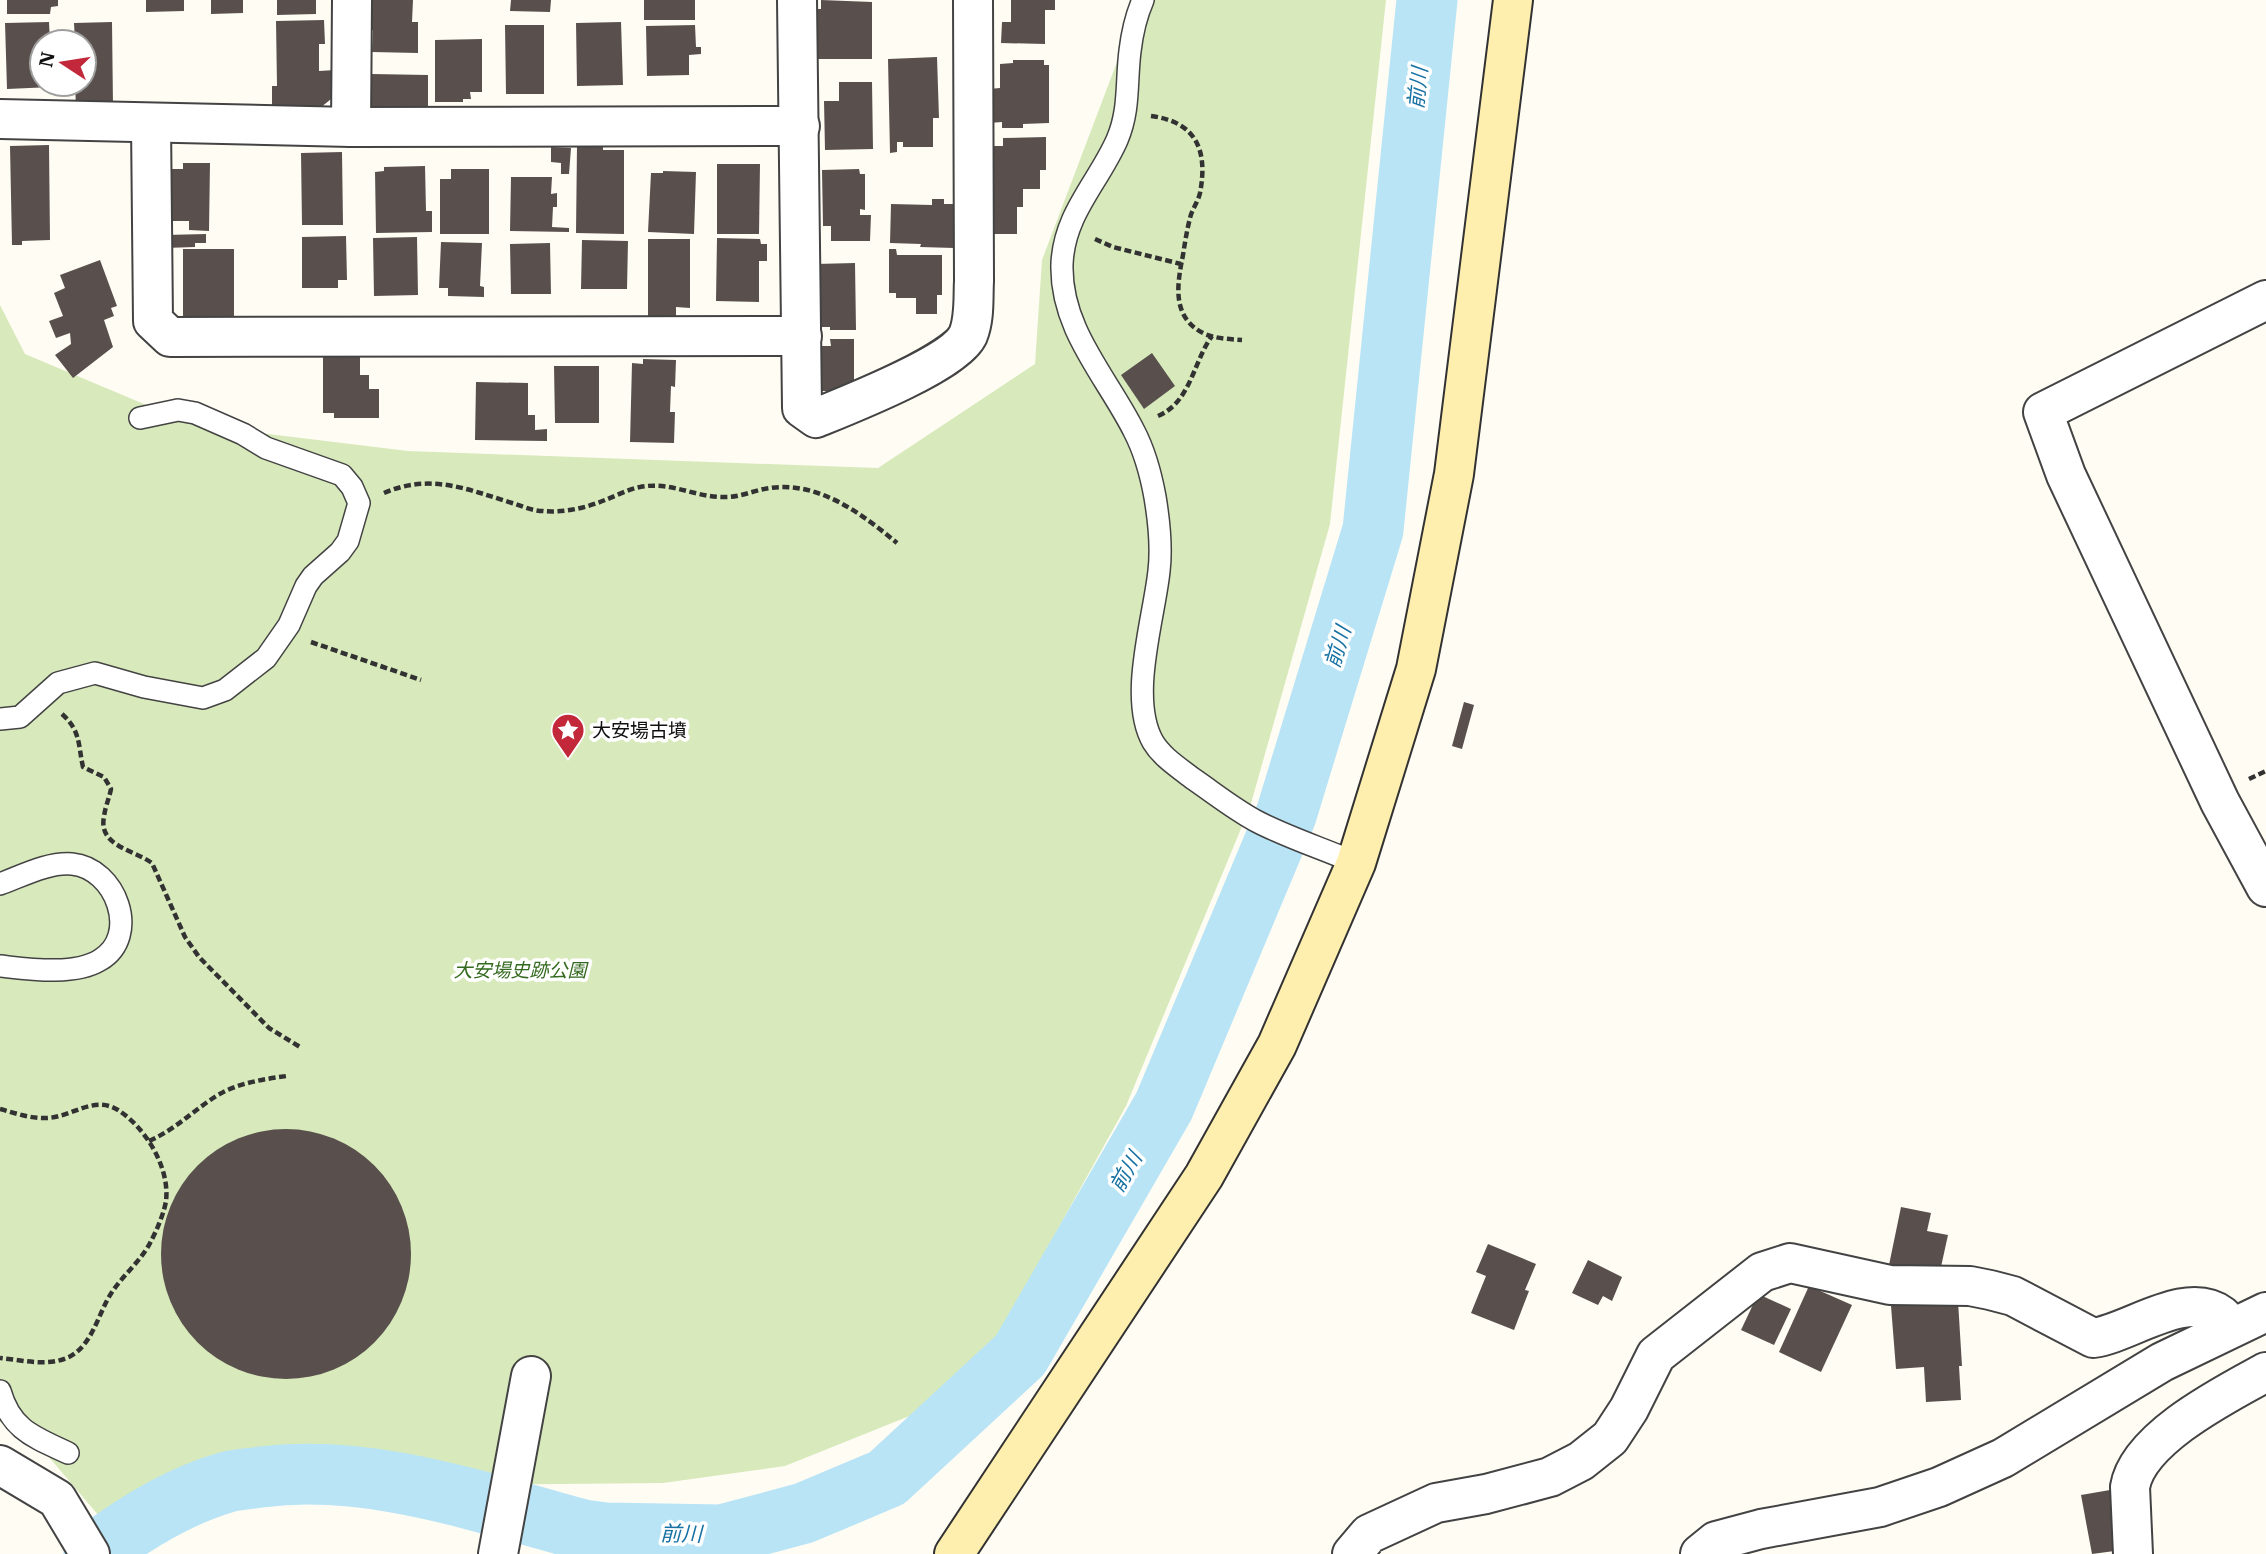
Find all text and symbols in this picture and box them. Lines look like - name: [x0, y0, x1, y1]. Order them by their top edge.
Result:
- north arrow: [28, 28, 98, 98]
- text: N: [33, 50, 60, 69]
- water label: 前川: [1401, 64, 1433, 110]
- water label: 前川: [1318, 621, 1357, 671]
- place icon: 大安場古墳: [549, 711, 587, 760]
- place label: 大安場古墳: [592, 718, 687, 742]
- park label: 大安場史跡公園: [453, 958, 589, 982]
- water label: 前川: [1103, 1145, 1149, 1197]
- water label: 前川: [660, 1519, 704, 1547]

